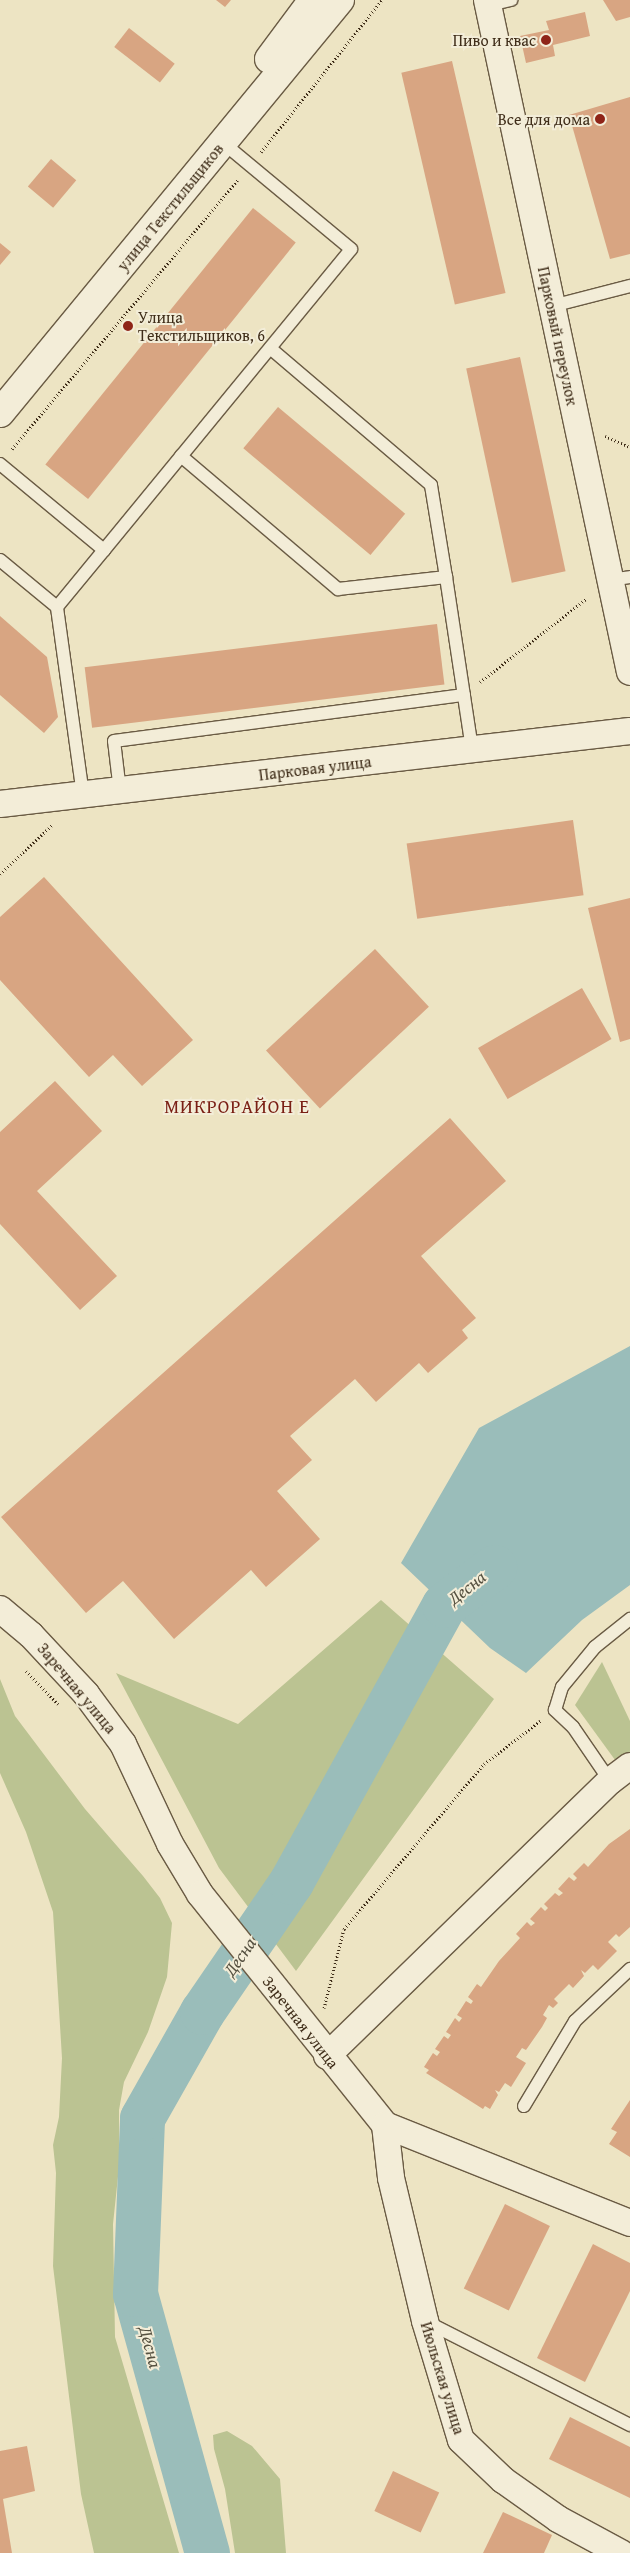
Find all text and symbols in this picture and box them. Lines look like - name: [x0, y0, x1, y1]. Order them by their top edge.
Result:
- place label: Пиво и квас: [453, 30, 536, 50]
- marker: Пиво и квас: [540, 34, 552, 46]
- place label: Все для дома: [498, 109, 590, 129]
- marker: Все для дома: [594, 113, 606, 125]
- street label: улица Текстильщиков: [113, 139, 227, 275]
- street label: Парковый переулок: [534, 265, 582, 407]
- place label: Улица Текстильщиков, 6: [138, 307, 265, 345]
- marker: Улица Текстильщиков, 6: [122, 320, 134, 332]
- street label: Парковая улица: [258, 752, 372, 784]
- district label: МИКРОРАЙОН Е: [163, 1096, 311, 1118]
- water label: Десна: [444, 1566, 490, 1610]
- street label: Заречная улица: [34, 1639, 120, 1737]
- water label: Десна: [219, 1933, 261, 1981]
- street label: Заречная улица: [259, 1972, 343, 2072]
- street label: Июльская улица: [417, 2319, 469, 2437]
- water label: Десна: [134, 2324, 166, 2370]

